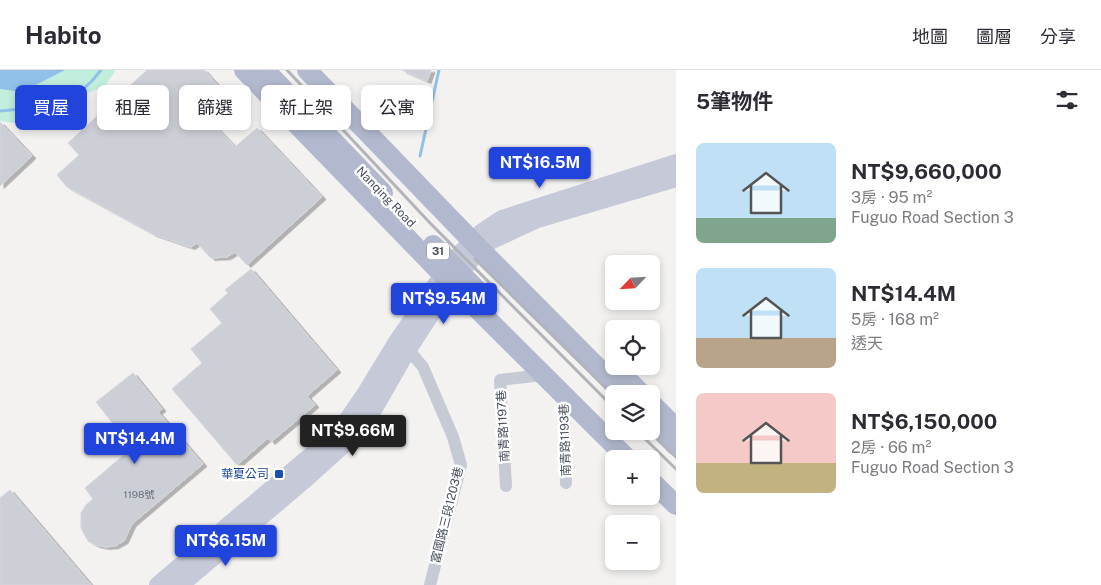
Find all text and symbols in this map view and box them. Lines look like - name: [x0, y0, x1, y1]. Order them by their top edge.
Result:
- text: Habito: [25, 21, 101, 49]
- text: 地圖: [912, 26, 948, 47]
- text: 圖層: [976, 26, 1012, 47]
- text: 分享: [1040, 26, 1076, 47]
- chip: 買屋: [15, 85, 87, 130]
- chip: 租屋: [97, 85, 169, 130]
- chip: 篩選: [179, 85, 251, 130]
- chip: 新上架: [261, 85, 351, 130]
- chip: 公寓: [361, 85, 433, 130]
- icon: filters: [1053, 86, 1081, 114]
- text: 5筆物件: [696, 89, 773, 114]
- pin: NT$16.5M: [488, 146, 592, 189]
- text: NT$16.5M: [500, 153, 580, 172]
- text: NT$9,660,000: [851, 159, 1002, 184]
- icon: home: [736, 163, 796, 223]
- street label: Nanqing Road: [354, 164, 418, 230]
- text: 3房 · 95 m²: [851, 188, 932, 207]
- text: Fuguo Road Section 3: [851, 208, 1014, 227]
- road number: 31: [427, 242, 449, 260]
- north arrow: [605, 255, 660, 310]
- map controls: [605, 255, 660, 570]
- text: NT$14.4M: [851, 281, 956, 306]
- pin: NT$9.54M: [392, 282, 496, 325]
- icon: home: [736, 288, 796, 348]
- text: NT$9.54M: [402, 289, 486, 308]
- text: 5房 · 168 m²: [851, 310, 939, 329]
- button: locate: [605, 320, 660, 375]
- text: 透天: [851, 334, 883, 353]
- button: layers: [605, 385, 660, 440]
- street label: 南青路1197巷: [494, 390, 512, 462]
- street label: 南青路1193巷: [557, 403, 573, 477]
- text: NT$6,150,000: [851, 409, 997, 434]
- icon: home: [736, 413, 796, 473]
- pin: NT$9.66M: [301, 414, 405, 457]
- text: NT$9.66M: [311, 421, 395, 440]
- pin: NT$14.4M: [83, 422, 187, 465]
- text: NT$14.4M: [95, 429, 175, 448]
- text: 2房 · 66 m²: [851, 438, 931, 457]
- button: +: [605, 450, 660, 505]
- text: Fuguo Road Section 3: [851, 458, 1014, 477]
- street label: 富國路三段1203巷: [428, 465, 466, 565]
- place label: 華夏公司: [221, 467, 269, 481]
- marker: 華夏公司: [273, 468, 285, 480]
- house number: 1198號: [124, 488, 154, 500]
- button: −: [605, 515, 660, 570]
- pin: NT$6.15M: [174, 524, 278, 567]
- text: NT$6.15M: [186, 531, 266, 550]

